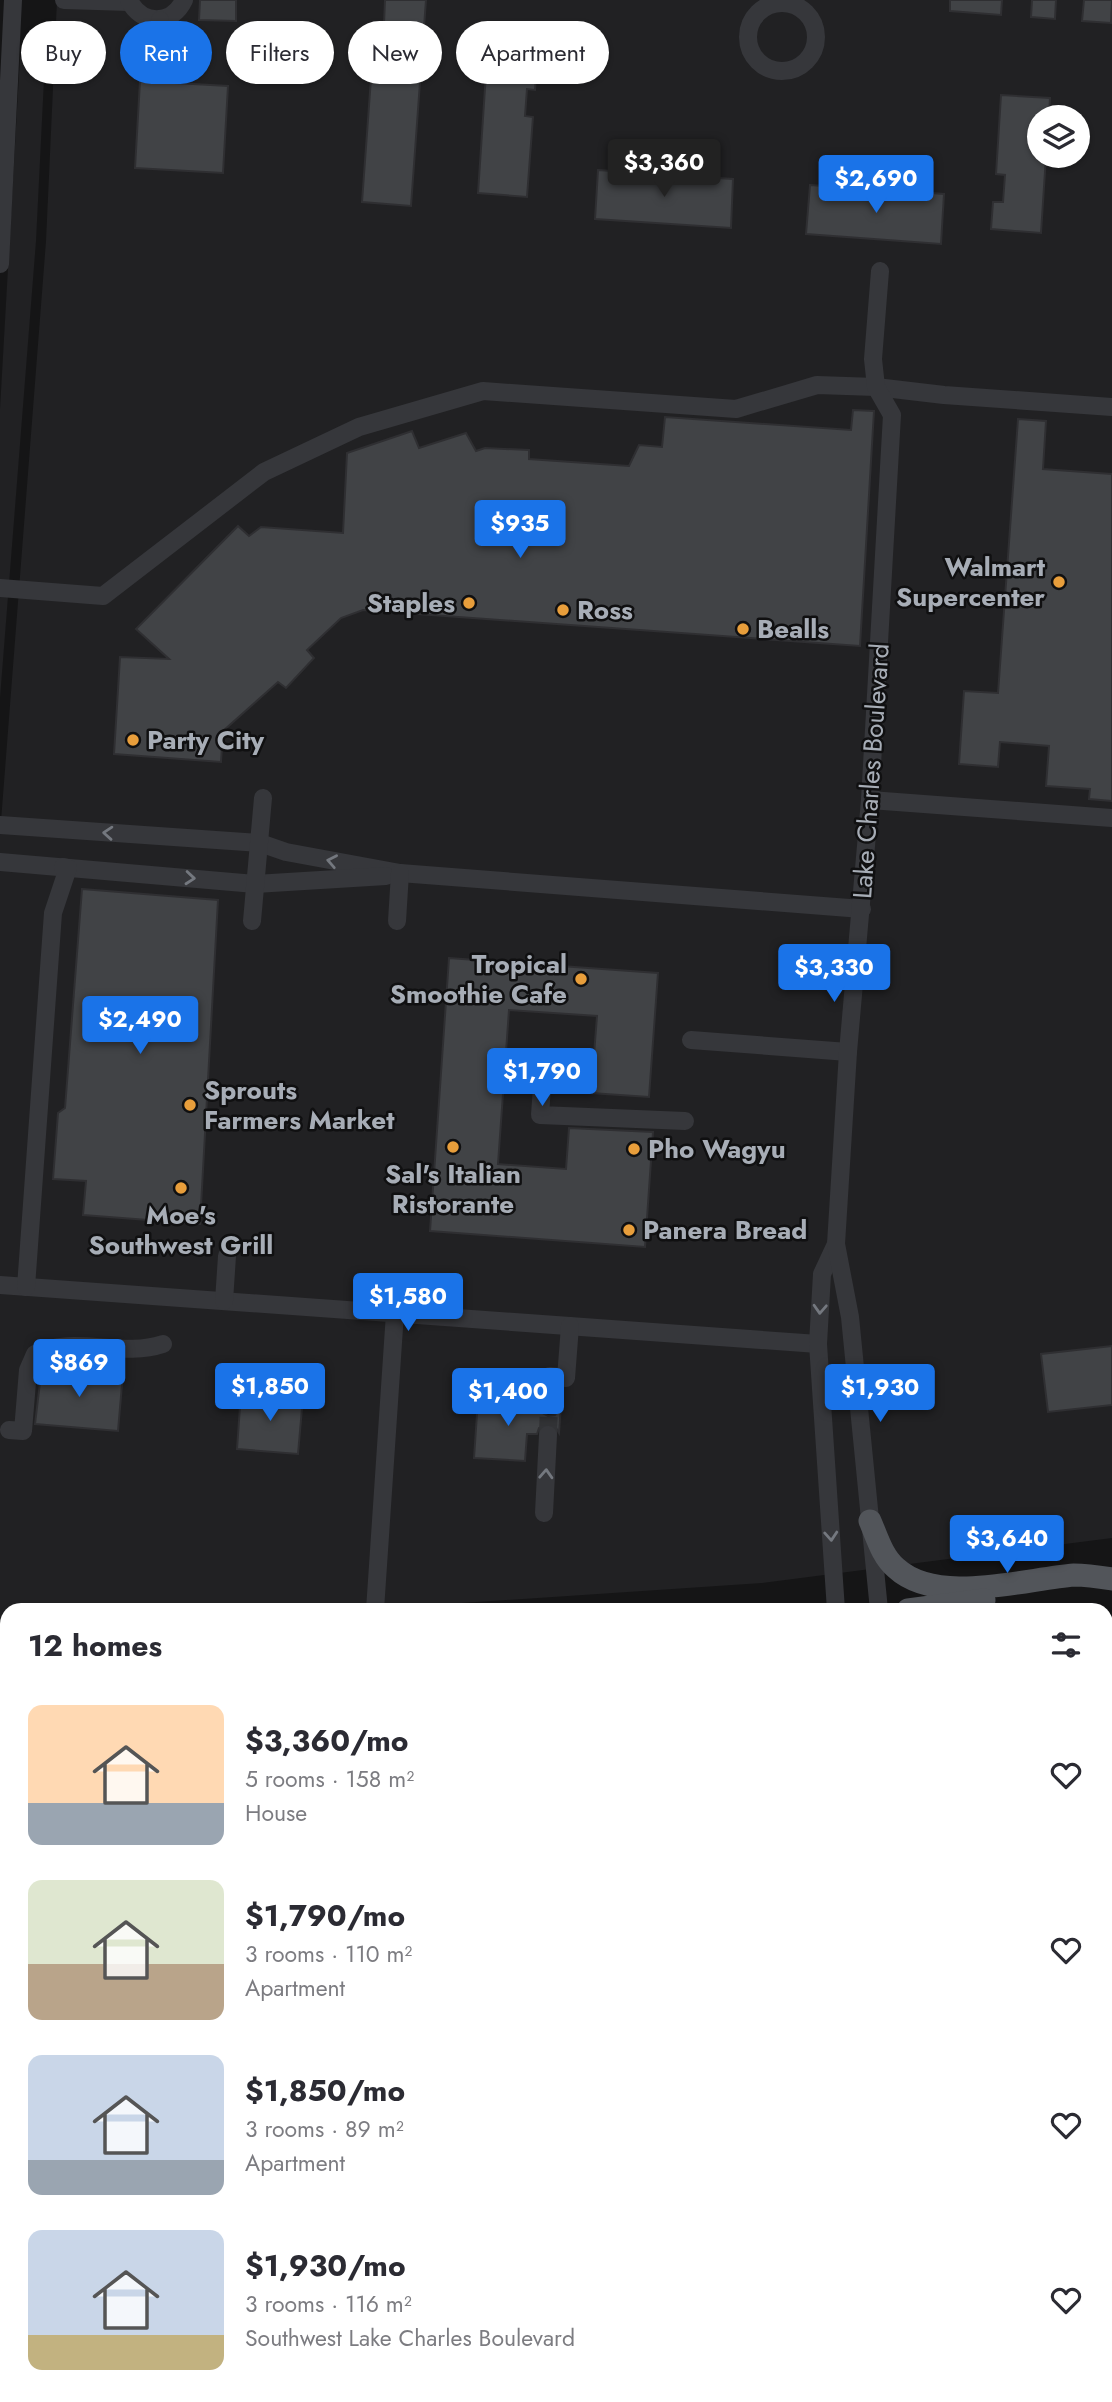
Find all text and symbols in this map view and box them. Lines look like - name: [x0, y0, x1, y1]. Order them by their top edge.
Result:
- chip: Buy: [21, 21, 106, 84]
- chip: Rent: [120, 21, 212, 84]
- chip: Filters: [226, 21, 334, 84]
- chip: New: [348, 21, 442, 84]
- chip: Apartment: [456, 21, 609, 84]
- map controls: [1027, 105, 1090, 168]
- button: layers: [1027, 105, 1090, 168]
- pin: $3,360: [607, 140, 721, 199]
- text: $3,360: [624, 145, 704, 179]
- pin: $2,690: [819, 156, 933, 215]
- text: $2,690: [835, 161, 917, 195]
- pin: $935: [479, 500, 561, 560]
- text: $935: [491, 506, 549, 540]
- place label: Walmart Supercenter: [896, 548, 1046, 616]
- marker: Walmart Supercenter: [1051, 574, 1067, 590]
- place label: Staples: [367, 584, 455, 622]
- place label: Ross: [577, 591, 633, 629]
- marker: Staples: [461, 595, 477, 611]
- marker: Ross: [555, 602, 571, 618]
- place label: Bealls: [757, 610, 829, 648]
- marker: Bealls: [735, 621, 751, 637]
- street label: Lake Charles Boulevard: [843, 642, 899, 900]
- place label: Party City: [147, 721, 264, 759]
- marker: Party City: [125, 732, 141, 748]
- one-way arrow: [102, 825, 113, 840]
- one-way arrow: [327, 854, 339, 869]
- one-way arrow: [185, 870, 196, 885]
- pin: $3,330: [777, 944, 891, 1004]
- place label: Tropical Smoothie Cafe: [390, 945, 567, 1013]
- text: $3,330: [794, 950, 874, 984]
- marker: Tropical Smoothie Cafe: [573, 971, 589, 987]
- pin: $2,490: [83, 996, 197, 1056]
- text: $2,490: [98, 1002, 182, 1036]
- pin: $1,790: [485, 1048, 599, 1108]
- text: $1,790: [503, 1054, 581, 1088]
- place label: Sprouts Farmers Market: [204, 1071, 395, 1139]
- marker: Sprouts Farmers Market: [182, 1097, 198, 1113]
- place label: Pho Wagyu: [648, 1130, 786, 1168]
- marker: Sal's Italian Ristorante: [445, 1139, 461, 1155]
- marker: Pho Wagyu: [626, 1141, 642, 1157]
- place label: Sal's Italian Ristorante: [385, 1155, 521, 1223]
- marker: Moe's Southwest Grill: [173, 1180, 189, 1196]
- place label: Moe's Southwest Grill: [89, 1196, 273, 1264]
- place label: Panera Bread: [643, 1211, 807, 1249]
- marker: Panera Bread: [621, 1222, 637, 1238]
- pin: $1,580: [351, 1274, 465, 1333]
- text: $1,580: [369, 1279, 447, 1313]
- one-way arrow: [813, 1304, 828, 1315]
- pin: $869: [38, 1340, 120, 1399]
- text: $869: [49, 1345, 109, 1379]
- pin: $1,850: [213, 1364, 327, 1423]
- pin: $1,930: [823, 1364, 937, 1424]
- pin: $1,400: [451, 1368, 565, 1428]
- text: $1,850: [231, 1369, 309, 1403]
- text: $1,930: [841, 1370, 919, 1404]
- text: $1,400: [468, 1374, 548, 1408]
- one-way arrow: [538, 1469, 553, 1480]
- pin: $3,640: [950, 1516, 1064, 1575]
- text: $3,640: [966, 1521, 1048, 1555]
- one-way arrow: [824, 1531, 839, 1542]
- text: 12 homes: [28, 1624, 162, 1667]
- icon: filters: [1047, 1626, 1085, 1664]
- text: $3,360/mo: [245, 1719, 409, 1762]
- icon: home: [84, 1733, 168, 1817]
- icon: heart: [1047, 1756, 1085, 1794]
- text: 5 rooms · 158 m²: [245, 1762, 414, 1796]
- text: House: [245, 1796, 307, 1830]
- text: $1,790/mo: [245, 1894, 405, 1937]
- icon: home: [84, 1908, 168, 1992]
- icon: heart: [1047, 1931, 1085, 1969]
- text: 3 rooms · 110 m²: [245, 1937, 412, 1971]
- text: Apartment: [245, 1971, 345, 2005]
- text: $1,850/mo: [245, 2069, 405, 2112]
- icon: home: [84, 2083, 168, 2167]
- icon: heart: [1047, 2106, 1085, 2144]
- text: 3 rooms · 89 m²: [245, 2112, 404, 2146]
- text: Apartment: [245, 2146, 345, 2180]
- text: $1,930/mo: [245, 2244, 406, 2287]
- icon: home: [84, 2258, 168, 2342]
- icon: heart: [1047, 2281, 1085, 2319]
- text: 3 rooms · 116 m²: [245, 2287, 412, 2321]
- text: Southwest Lake Charles Boulevard: [245, 2321, 575, 2355]

